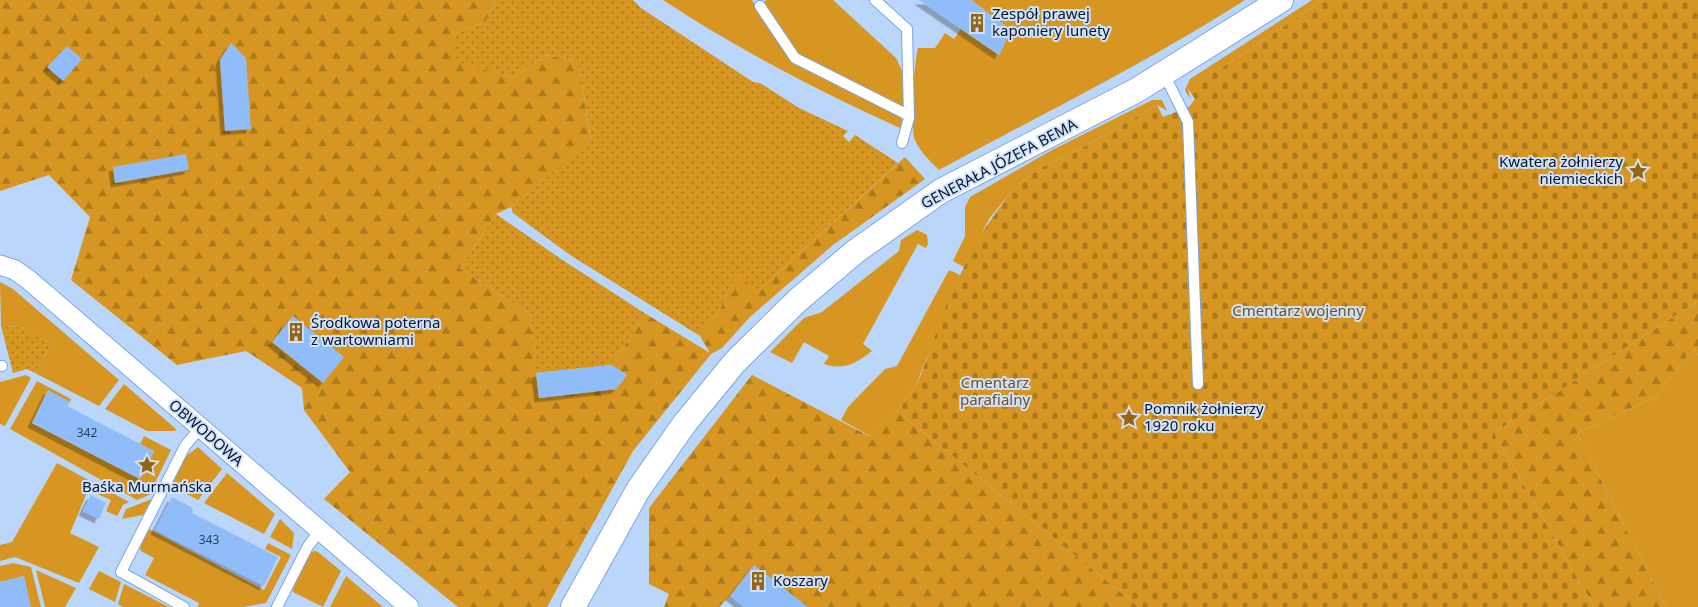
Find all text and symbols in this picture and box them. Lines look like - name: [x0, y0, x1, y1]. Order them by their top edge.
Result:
- place label: Zespół prawej kaponiery lunety: [992, 3, 1110, 40]
- building icon: Zespół prawej kaponiery lunety: [966, 12, 988, 34]
- street label: GENERAŁA JÓZEFA BEMA: [917, 113, 1080, 213]
- place label: Kwatera żołnierzy niemieckich: [1499, 151, 1623, 188]
- place icon: Kwatera żołnierzy niemieckich: [1627, 160, 1649, 182]
- park label: Cmentarz wojenny: [1232, 300, 1364, 320]
- place label: Środkowa poterna z wartowniami: [311, 312, 440, 349]
- building icon: Środkowa poterna z wartowniami: [285, 321, 307, 343]
- park label: Cmentarz parafialny: [960, 372, 1030, 409]
- street label: OBWODOWA: [165, 394, 248, 470]
- place label: Pomnik żołnierzy 1920 roku: [1144, 398, 1264, 435]
- place icon: Pomnik żołnierzy 1920 roku: [1118, 407, 1140, 429]
- house number: 342: [77, 424, 97, 441]
- place icon: Baśka Murmańska: [136, 454, 158, 476]
- place label: Baśka Murmańska: [82, 476, 212, 496]
- house number: 343: [199, 531, 219, 548]
- building icon: Koszary: [747, 570, 769, 592]
- place label: Koszary: [773, 570, 828, 590]

